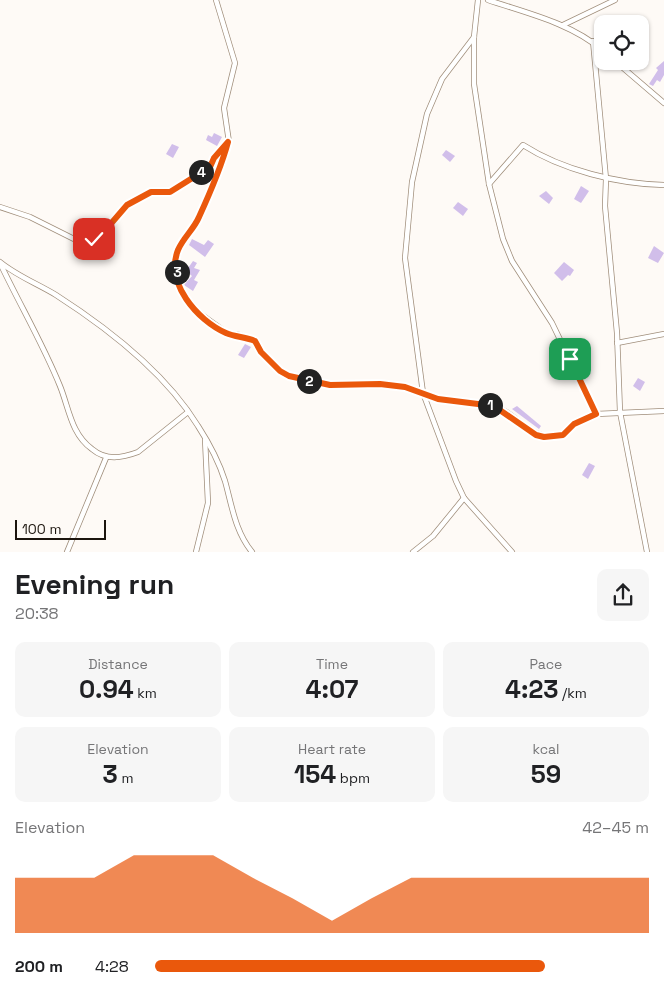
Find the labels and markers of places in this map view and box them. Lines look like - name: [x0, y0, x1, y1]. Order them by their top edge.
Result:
- pin: 4: [188, 160, 214, 184]
- pin: [73, 218, 115, 260]
- pin: 3: [164, 260, 190, 284]
- pin: [549, 338, 591, 380]
- pin: 2: [296, 368, 322, 394]
- pin: 1: [478, 392, 502, 418]

